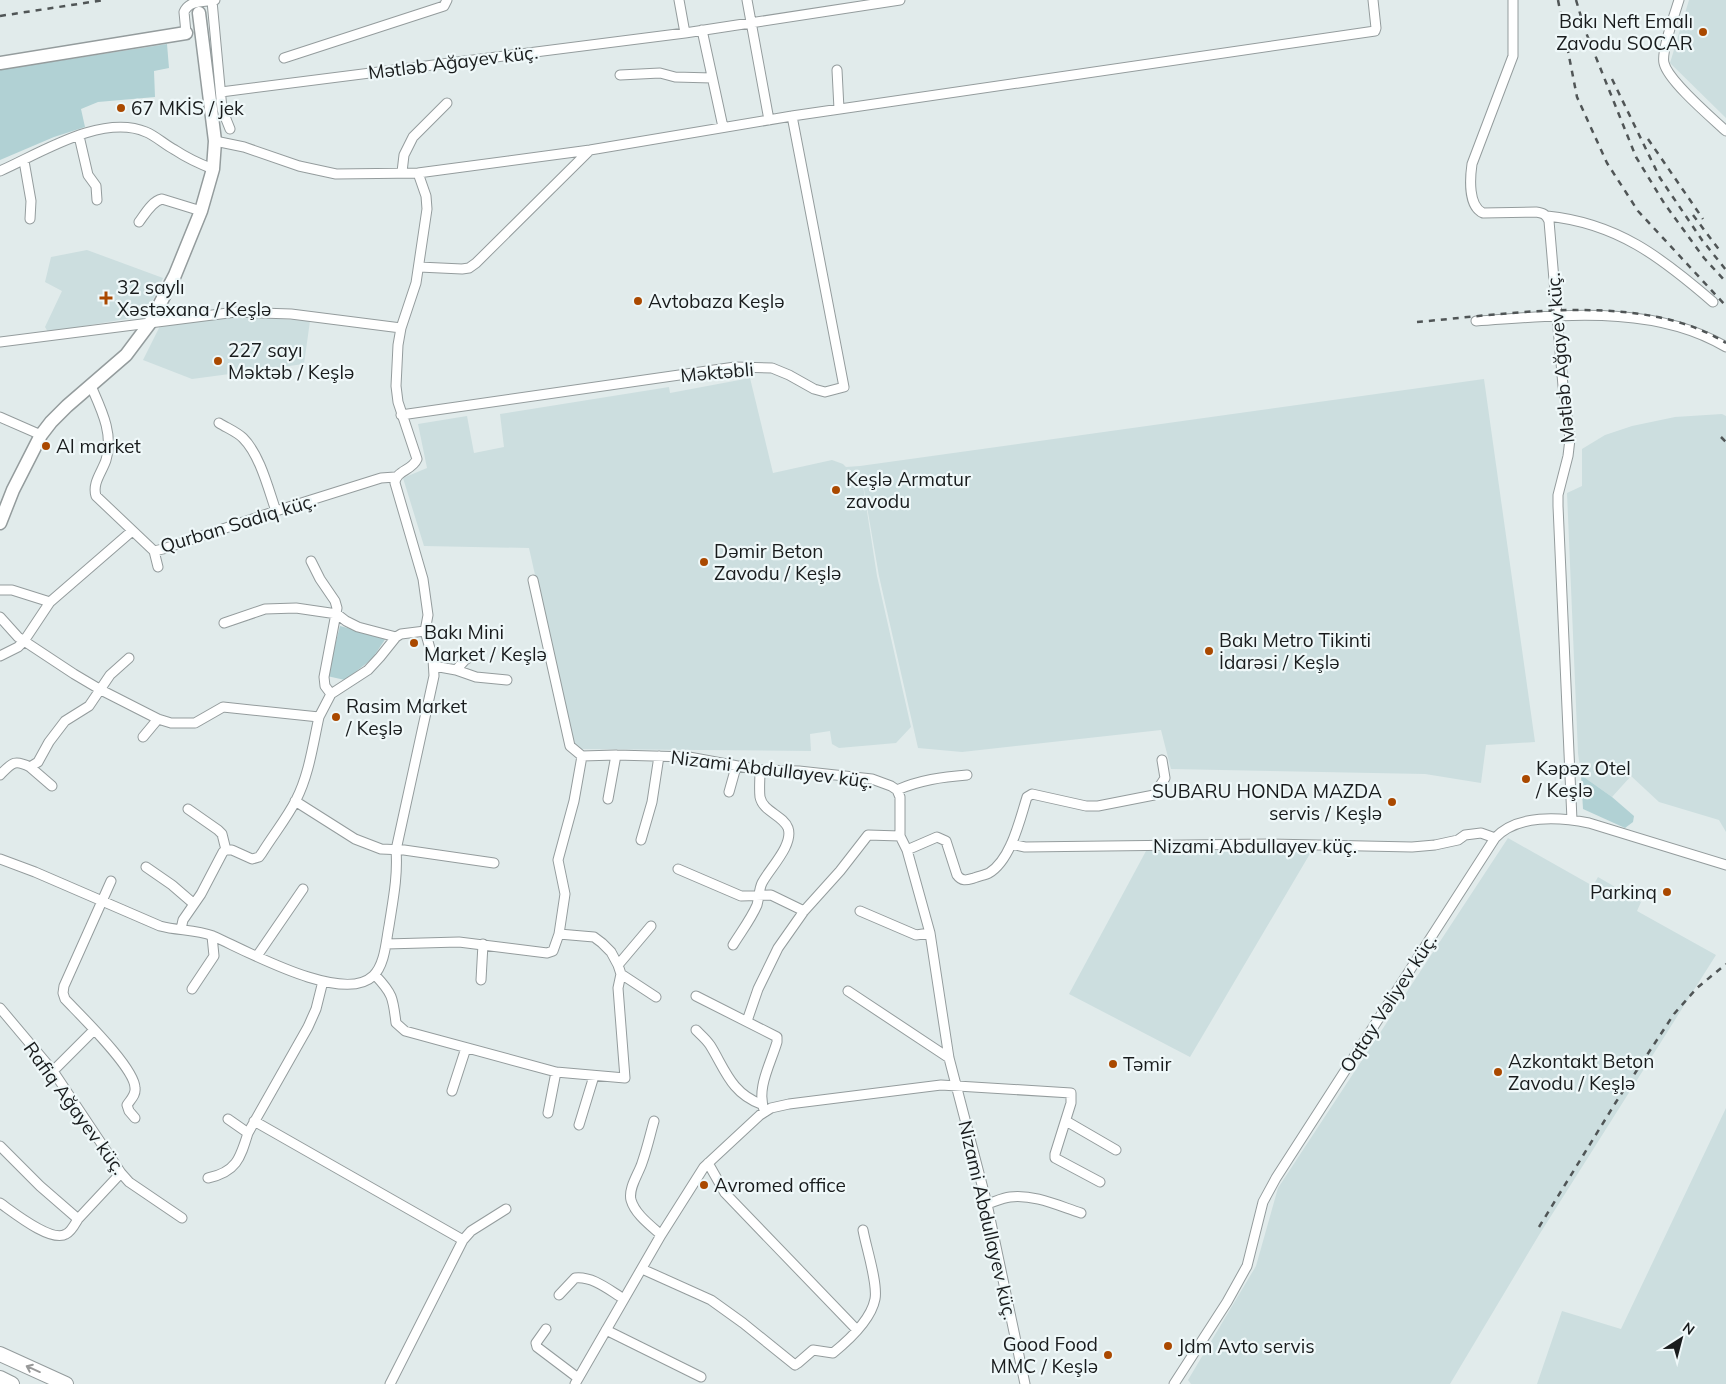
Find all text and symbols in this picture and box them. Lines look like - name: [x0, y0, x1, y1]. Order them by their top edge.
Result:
- place label: Bakı Neft Emalı Zavodu SOCAR: [1556, 9, 1693, 55]
- marker: Bakı Neft Emalı Zavodu SOCAR: [1697, 26, 1709, 38]
- street label: Mətləb Ağayev küç.: [367, 40, 539, 84]
- place label: 67 MKİS / jek: [131, 96, 244, 120]
- marker: 67 MKİS / jek: [115, 102, 127, 114]
- street label: Mətləb Ağayev küç.: [1541, 272, 1579, 444]
- place label: 32 saylı Xəstəxana / Keşlə: [117, 275, 271, 321]
- place label: Avtobaza Keşlə: [648, 289, 785, 313]
- marker: 32 saylı Xəstəxana / Keşlə: [99, 291, 113, 305]
- marker: Avtobaza Keşlə: [632, 295, 644, 307]
- place label: 227 sayı Məktəb / Keşlə: [228, 338, 354, 384]
- marker: 227 sayı Məktəb / Keşlə: [212, 355, 224, 367]
- street label: Məktəbli: [679, 357, 755, 387]
- place label: Al market: [56, 434, 141, 458]
- marker: Al market: [40, 440, 52, 452]
- place label: Keşlə Armatur zavodu: [846, 467, 971, 513]
- marker: Keşlə Armatur zavodu: [830, 484, 842, 496]
- street label: Qurban Sadıq küç.: [157, 488, 319, 558]
- place label: Dəmir Beton Zavodu / Keşlə: [714, 539, 841, 585]
- marker: Dəmir Beton Zavodu / Keşlə: [698, 556, 710, 568]
- place label: Bakı Mini Market / Keşlə: [424, 620, 547, 666]
- place label: Bakı Metro Tikinti İdarəsi / Keşlə: [1219, 628, 1371, 674]
- marker: Bakı Mini Market / Keşlə: [408, 637, 420, 649]
- marker: Bakı Metro Tikinti İdarəsi / Keşlə: [1203, 645, 1215, 657]
- place label: Rasim Market / Keşlə: [345, 694, 468, 740]
- marker: Rasim Market / Keşlə: [330, 711, 342, 723]
- street label: Nizami Abdullayev küç.: [669, 745, 875, 793]
- place label: Kəpəz Otel / Keşlə: [1535, 756, 1631, 802]
- marker: Kəpəz Otel / Keşlə: [1520, 773, 1532, 785]
- place label: SUBARU HONDA MAZDA servis / Keşlə: [1152, 779, 1382, 825]
- marker: SUBARU HONDA MAZDA servis / Keşlə: [1386, 796, 1398, 808]
- street label: Nizami Abdullayev küç.: [1153, 834, 1357, 858]
- place label: Parkinq: [1590, 880, 1657, 904]
- marker: Parkinq: [1661, 886, 1673, 898]
- street label: Oqtay Vəliyev küç.: [1334, 929, 1442, 1077]
- street label: Rafiq Ağayev küç.: [19, 1037, 131, 1179]
- place label: Azkontakt Beton Zavodu / Keşlə: [1508, 1049, 1654, 1095]
- place label: Təmir: [1123, 1052, 1172, 1076]
- marker: Təmir: [1107, 1058, 1119, 1070]
- marker: Azkontakt Beton Zavodu / Keşlə: [1492, 1066, 1504, 1078]
- street label: Nizami Abdullayev küç.: [953, 1118, 1023, 1322]
- place label: Avromed office: [714, 1173, 846, 1197]
- marker: Avromed office: [698, 1179, 710, 1191]
- north arrow: [1656, 1314, 1706, 1364]
- text: N: [1679, 1318, 1698, 1339]
- place label: Good Food MMC / Keşlə: [991, 1332, 1098, 1378]
- place label: Jdm Avto servis: [1178, 1334, 1315, 1358]
- marker: Jdm Avto servis: [1162, 1340, 1174, 1352]
- marker: Good Food MMC / Keşlə: [1102, 1349, 1114, 1361]
- one-way arrow: [26, 1364, 41, 1373]

